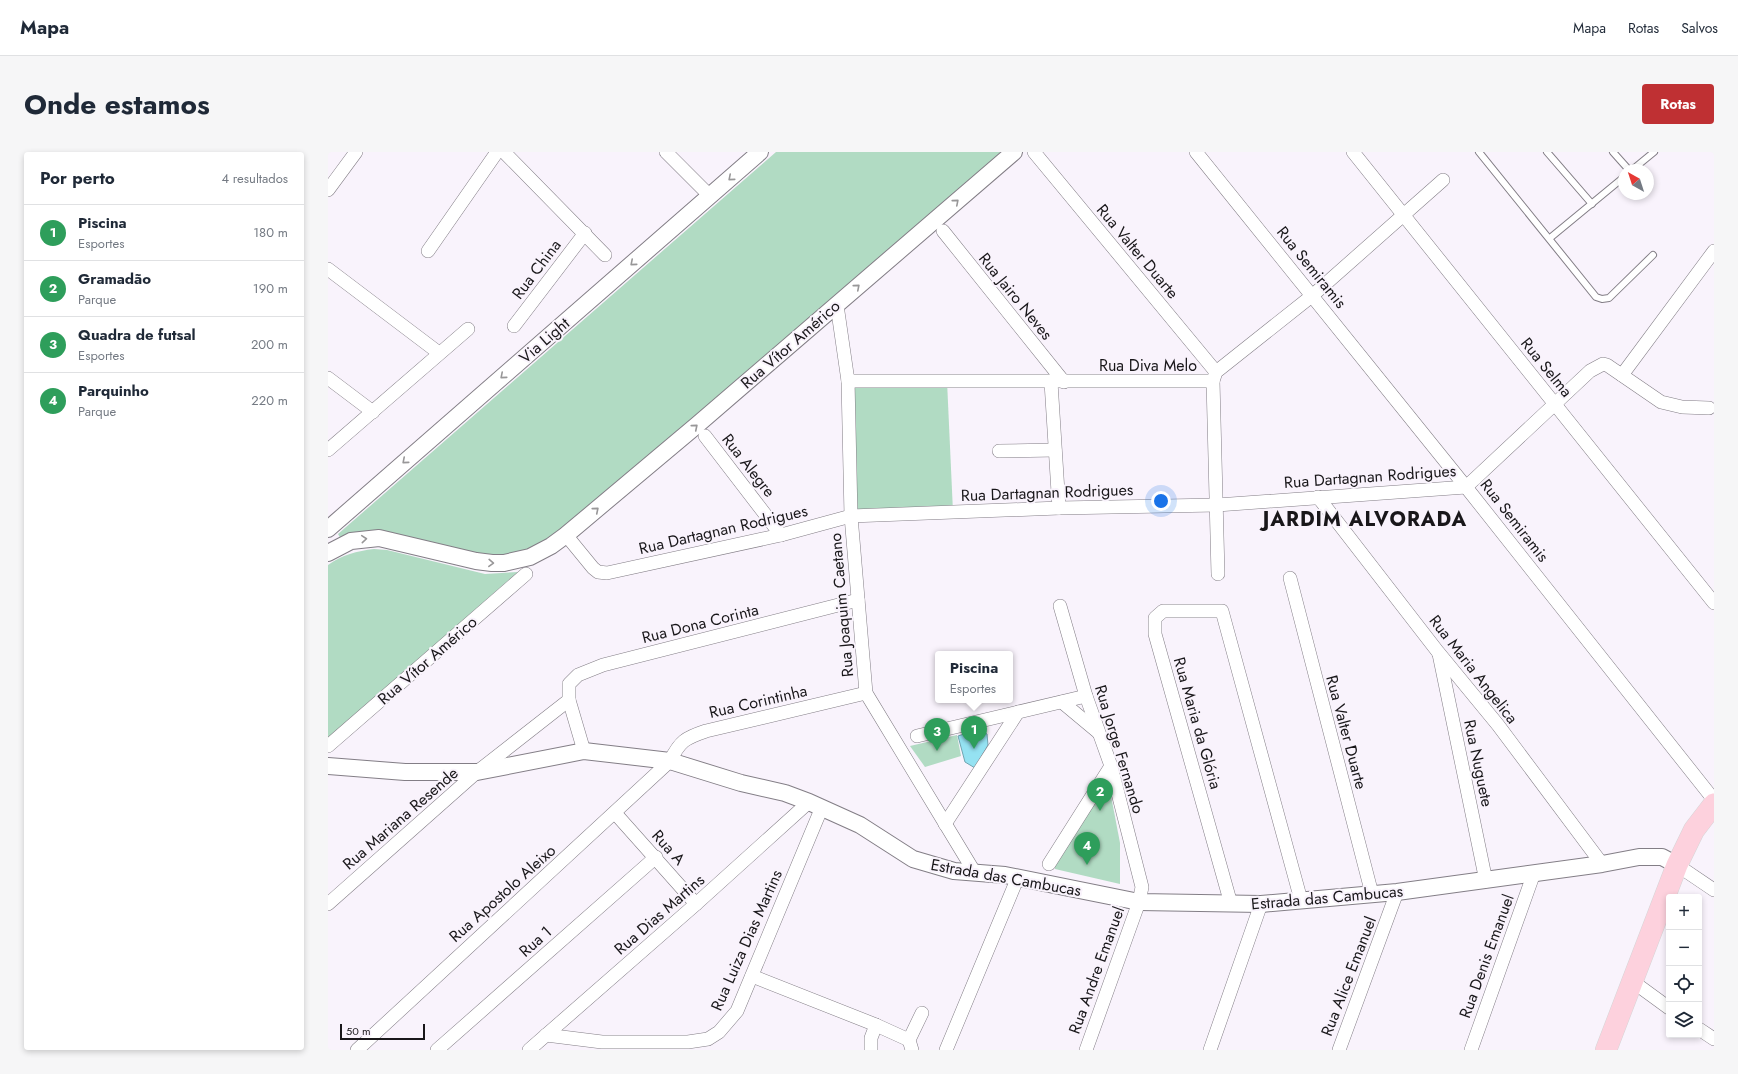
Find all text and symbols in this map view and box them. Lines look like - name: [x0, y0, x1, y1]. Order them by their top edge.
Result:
- text: Mapa: [20, 14, 69, 41]
- text: Mapa: [1573, 18, 1606, 38]
- text: Rotas: [1628, 18, 1659, 38]
- text: Salvos: [1681, 18, 1718, 38]
- text: Onde estamos: [24, 84, 210, 125]
- button: Rotas: [1642, 84, 1714, 124]
- north arrow: [1618, 164, 1654, 200]
- text: Por perto: [40, 166, 115, 190]
- text: 4 resultados: [221, 169, 288, 188]
- one-way arrow: [728, 173, 736, 180]
- street label: Rua Valter Duarte: [1091, 199, 1184, 304]
- one-way arrow: [951, 200, 958, 207]
- text: Piscina: [78, 212, 127, 234]
- street label: Rua Semiramis: [1271, 221, 1352, 313]
- text: 1: [50, 223, 56, 242]
- text: 180 m: [253, 223, 288, 242]
- text: Esportes: [78, 234, 124, 253]
- street label: Rua China: [506, 235, 566, 304]
- street label: Rua Jairo Neves: [973, 248, 1058, 345]
- one-way arrow: [630, 258, 638, 266]
- text: Gramadão: [78, 268, 151, 290]
- text: 2: [49, 279, 57, 298]
- text: 190 m: [253, 279, 288, 298]
- one-way arrow: [852, 284, 860, 292]
- text: Parque: [78, 290, 116, 309]
- street label: Rua Vítor Américo: [736, 295, 845, 394]
- street label: Via Light: [514, 312, 575, 369]
- text: Quadra de futsal: [78, 324, 196, 346]
- street label: Rua Selma: [1515, 333, 1578, 402]
- text: 3: [49, 335, 57, 354]
- text: 200 m: [251, 335, 288, 354]
- text: Esportes: [78, 346, 124, 365]
- street label: Rua Diva Melo: [1099, 354, 1197, 377]
- one-way arrow: [500, 371, 508, 379]
- text: Parquinho: [78, 380, 149, 402]
- text: 4: [48, 391, 58, 410]
- text: 220 m: [251, 391, 288, 410]
- text: Parque: [78, 402, 116, 421]
- one-way arrow: [690, 424, 698, 431]
- street label: Rua Alegre: [716, 429, 781, 502]
- one-way arrow: [402, 457, 410, 464]
- street label: Rua Dartagnan Rodrigues: [1283, 459, 1457, 494]
- street label: Rua Semiramis: [1475, 474, 1554, 567]
- street label: Rua Dartagnan Rodrigues: [960, 478, 1134, 507]
- your location: [1151, 491, 1171, 511]
- street label: Rua Dartagnan Rodrigues: [636, 499, 810, 560]
- district label: JARDIM ALVORADA: [1259, 505, 1467, 534]
- one-way arrow: [591, 508, 598, 515]
- street label: Rua Joaquim Caetano: [824, 532, 859, 678]
- one-way arrow: [361, 535, 367, 544]
- one-way arrow: [488, 559, 494, 567]
- street label: Rua Dona Corinta: [639, 598, 761, 649]
- street label: Rua Maria Angelica: [1424, 610, 1523, 728]
- street label: Rua Vítor Américo: [373, 611, 482, 710]
- popup: [935, 651, 1013, 703]
- street label: Rua Maria da Glória: [1168, 654, 1227, 792]
- text: Piscina: [950, 657, 998, 679]
- street label: Rua Valter Duarte: [1320, 673, 1373, 792]
- street label: Rua Corintinha: [707, 679, 809, 724]
- text: Esportes: [950, 679, 996, 698]
- street label: Rua Jorge Fernando: [1089, 682, 1150, 817]
- pin: 1: [961, 716, 987, 749]
- street label: Rua Nuguete: [1458, 717, 1499, 809]
- pin: 3: [924, 718, 950, 751]
- street label: Rua Mariana Resende: [338, 762, 463, 875]
- pin: 2: [1087, 778, 1113, 811]
- street label: Rua A: [647, 825, 691, 870]
- pin: 4: [1074, 832, 1100, 865]
- street label: Rua Apostolo Aleixo: [444, 839, 561, 948]
- street label: Estrada das Cambucas: [929, 853, 1083, 902]
- street label: Rua Luiza Dias Martins: [705, 866, 788, 1014]
- street label: Rua Dias Martins: [609, 869, 709, 960]
- street label: Estrada das Cambucas: [1250, 879, 1404, 916]
- street label: Rua Denis Emanuel: [1453, 891, 1520, 1021]
- map controls: [1666, 894, 1702, 1038]
- button: +: [1666, 894, 1702, 930]
- street label: Rua Andre Emanuel: [1063, 903, 1130, 1037]
- street label: Rua Alice Emanuel: [1315, 913, 1382, 1039]
- street label: Rua 1: [514, 920, 557, 962]
- button: −: [1666, 930, 1702, 966]
- button: locate: [1666, 966, 1702, 1002]
- button: layers: [1666, 1002, 1702, 1038]
- scale bar: [340, 1022, 425, 1041]
- text: 50 m: [346, 1023, 371, 1039]

